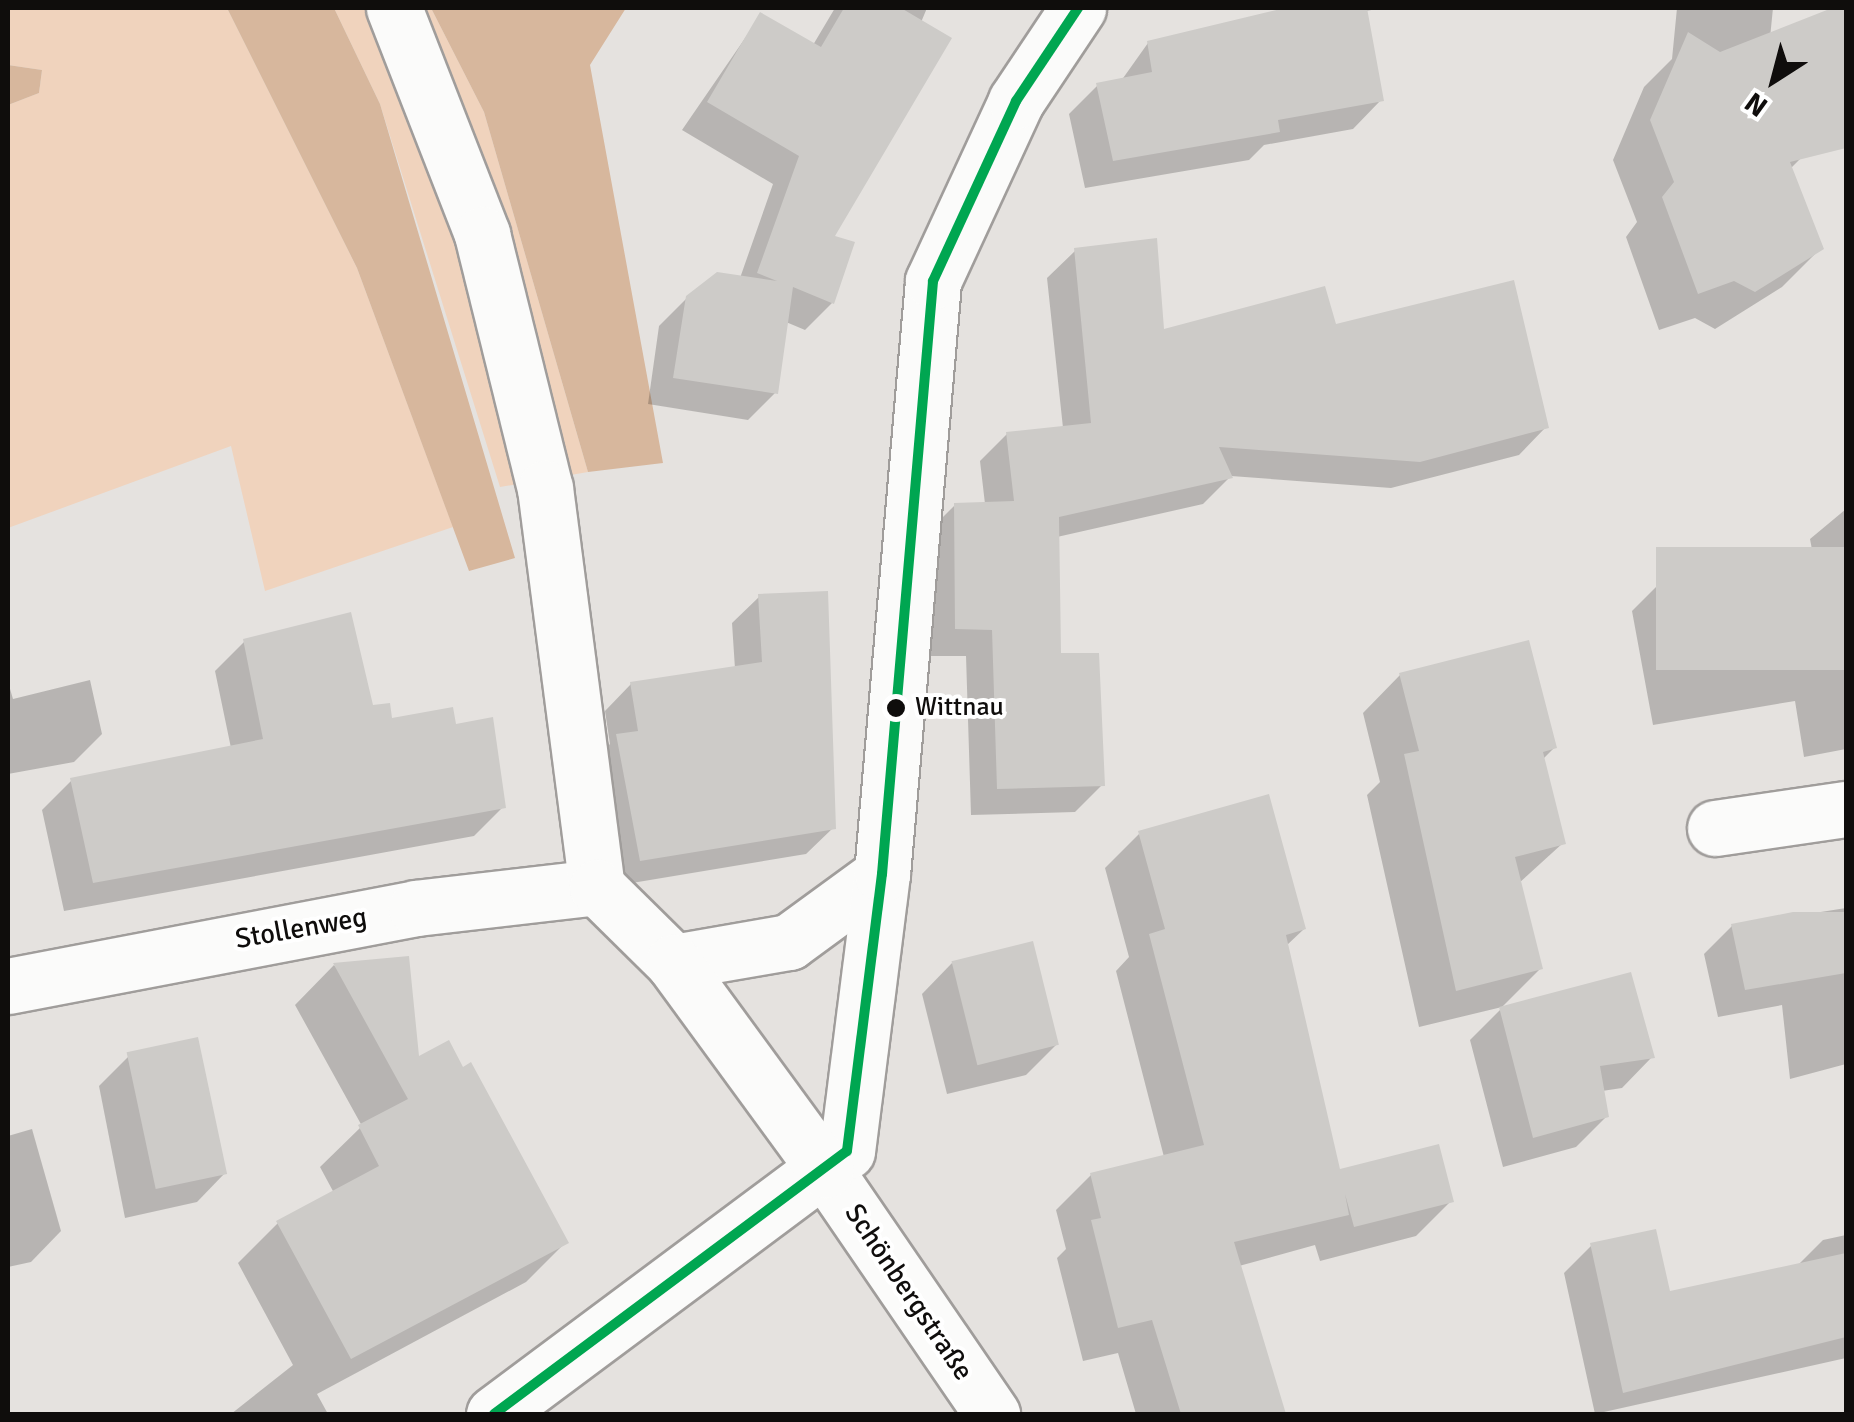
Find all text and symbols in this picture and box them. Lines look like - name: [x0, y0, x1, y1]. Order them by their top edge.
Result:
- north arrow: [1724, 30, 1824, 130]
- text: N: [1738, 85, 1774, 124]
- place label: Wittnau: [915, 692, 1004, 724]
- marker: Wittnau: [886, 698, 906, 718]
- street label: Stollenweg: [233, 900, 369, 956]
- street label: Schönbergstraße: [838, 1197, 980, 1387]

